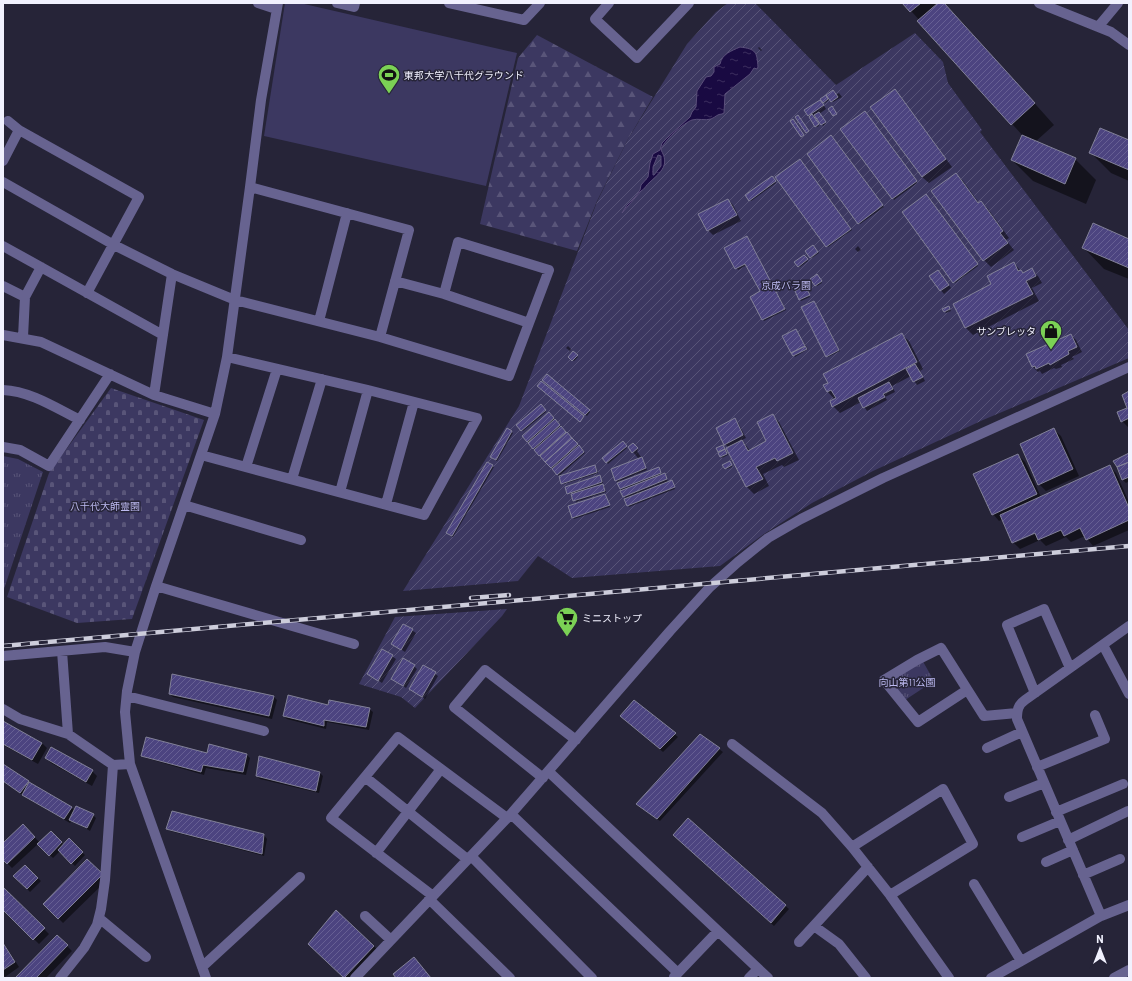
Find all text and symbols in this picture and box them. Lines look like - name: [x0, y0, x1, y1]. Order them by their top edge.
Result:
- sports icon: 東邦大学八千代グラウンド: [376, 62, 402, 95]
- place label: 東邦大学八千代グラウンド: [404, 69, 524, 81]
- park label: 京成バラ園: [761, 279, 811, 291]
- shop icon: サンブレッタ: [1038, 318, 1064, 351]
- place label: サンブレッタ: [976, 325, 1036, 337]
- park label: 八千代大師霊園: [70, 500, 140, 512]
- supermarket icon: ミニストップ: [554, 605, 580, 638]
- place label: ミニストップ: [582, 612, 642, 624]
- park label: 向山第11公園: [878, 676, 936, 688]
- north arrow: [1080, 929, 1120, 969]
- text: N: [1096, 932, 1104, 945]

